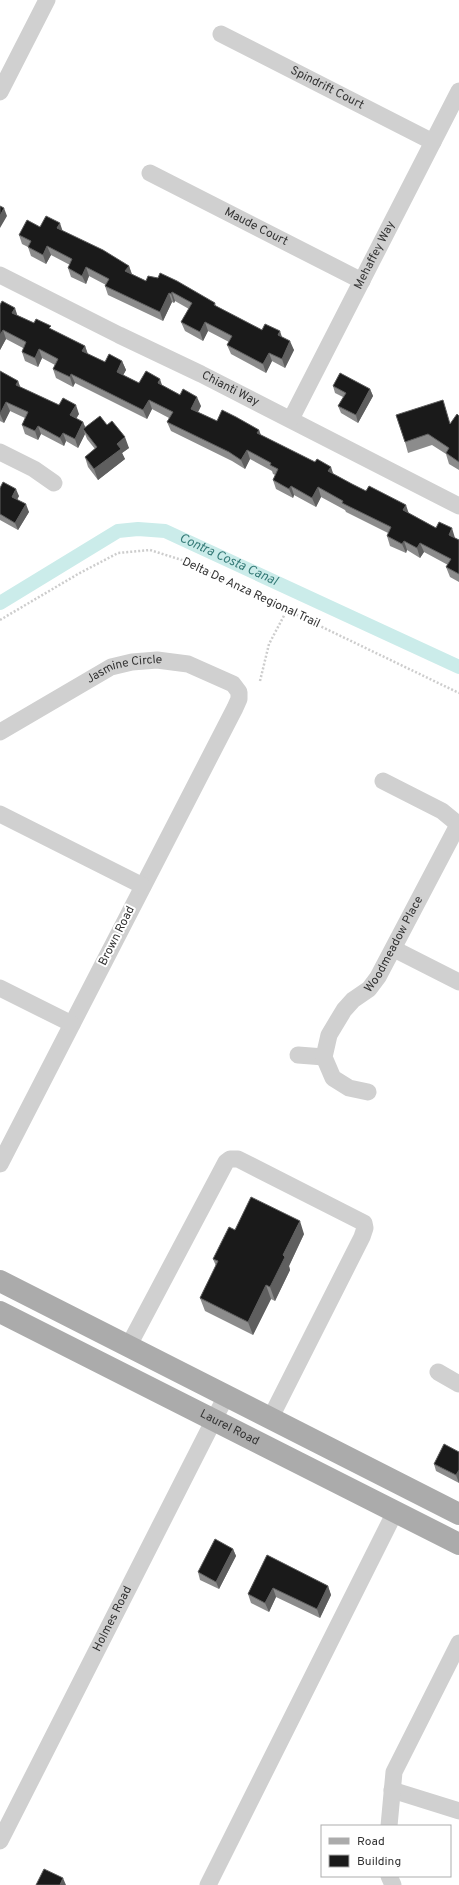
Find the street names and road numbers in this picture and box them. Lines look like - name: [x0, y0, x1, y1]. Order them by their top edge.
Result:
- street label: Spindrift Court: [287, 63, 367, 113]
- street label: Maude Court: [222, 204, 290, 250]
- street label: Mehaffey Way: [351, 218, 399, 292]
- street label: Chianti Way: [199, 368, 262, 410]
- street label: Delta De Anza Regional Trail: [179, 554, 323, 632]
- street label: Jasmine Circle: [84, 652, 163, 688]
- street label: Woodmeadow Place: [361, 893, 427, 996]
- street label: Brown Road: [95, 904, 139, 968]
- street label: Laurel Road: [197, 1406, 262, 1450]
- street label: Holmes Road: [89, 1584, 136, 1654]

